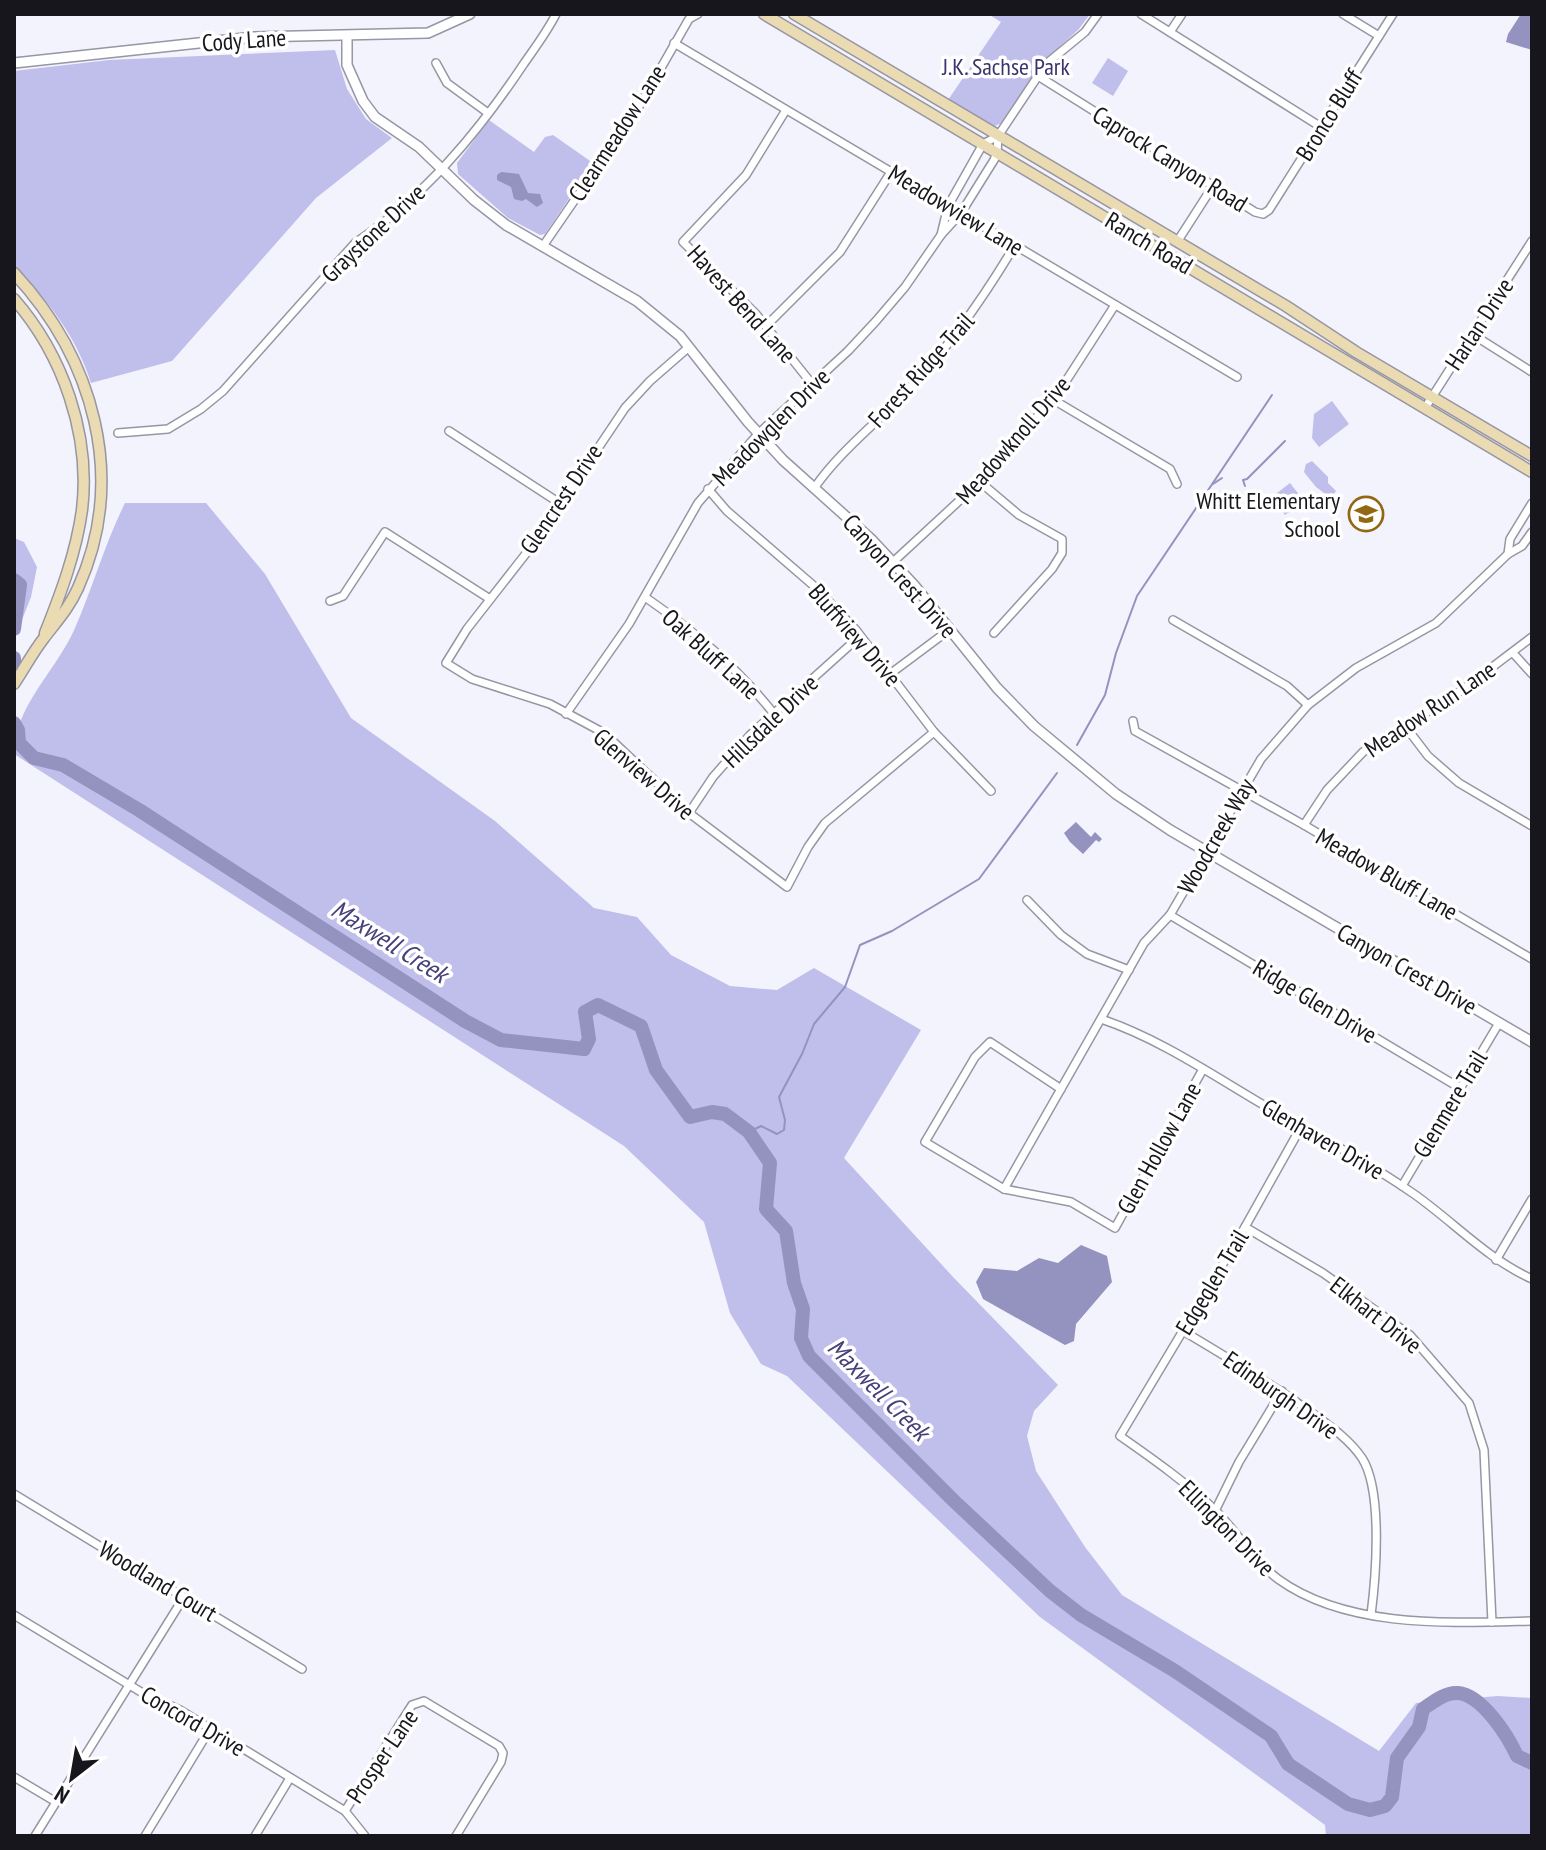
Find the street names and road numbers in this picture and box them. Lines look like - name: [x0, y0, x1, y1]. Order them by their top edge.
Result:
- street label: Cody Lane: [201, 22, 287, 58]
- street label: Clearmeadow Lane: [561, 59, 673, 207]
- street label: Bronco Bluff: [1289, 63, 1370, 166]
- street label: Caprock Canyon Road: [1087, 99, 1253, 219]
- street label: Meadowview Lane: [883, 157, 1029, 263]
- street label: Graystone Drive: [315, 177, 431, 289]
- street label: Ranch Road: [1100, 205, 1198, 281]
- street label: Havest Bend Lane: [681, 238, 803, 370]
- street label: Harlan Drive: [1438, 272, 1520, 376]
- street label: Forest Ridge Trail: [861, 306, 981, 434]
- street label: Meadowglen Drive: [705, 361, 837, 493]
- street label: Meadowknoll Drive: [949, 370, 1077, 510]
- street label: Glencrest Drive: [513, 438, 609, 560]
- street label: Canyon Crest Drive: [836, 508, 964, 644]
- street label: Bluffview Drive: [802, 577, 908, 693]
- street label: Oak Bluff Lane: [656, 602, 766, 706]
- street label: Meadow Run Lane: [1359, 654, 1501, 764]
- street label: Hillsdale Drive: [716, 668, 824, 774]
- street label: Glenview Drive: [587, 721, 701, 827]
- street label: Woodcreek Way: [1170, 773, 1262, 899]
- street label: Meadow Bluff Lane: [1311, 821, 1463, 927]
- street label: Canyon Crest Drive: [1332, 916, 1482, 1022]
- street label: Ridge Glen Drive: [1247, 952, 1383, 1050]
- street label: Glenmere Trail: [1406, 1044, 1494, 1163]
- street label: Glen Hollow Lane: [1110, 1077, 1208, 1219]
- street label: Glenhaven Drive: [1256, 1091, 1390, 1187]
- street label: Edgeglen Trail: [1169, 1223, 1256, 1340]
- street label: Elkhart Drive: [1324, 1270, 1428, 1360]
- street label: Edinburgh Drive: [1217, 1344, 1345, 1446]
- street label: Ellington Drive: [1172, 1473, 1282, 1583]
- street label: Woodland Court: [93, 1534, 223, 1629]
- street label: Concord Drive: [135, 1679, 251, 1763]
- street label: Prosper Lane: [339, 1703, 425, 1809]

